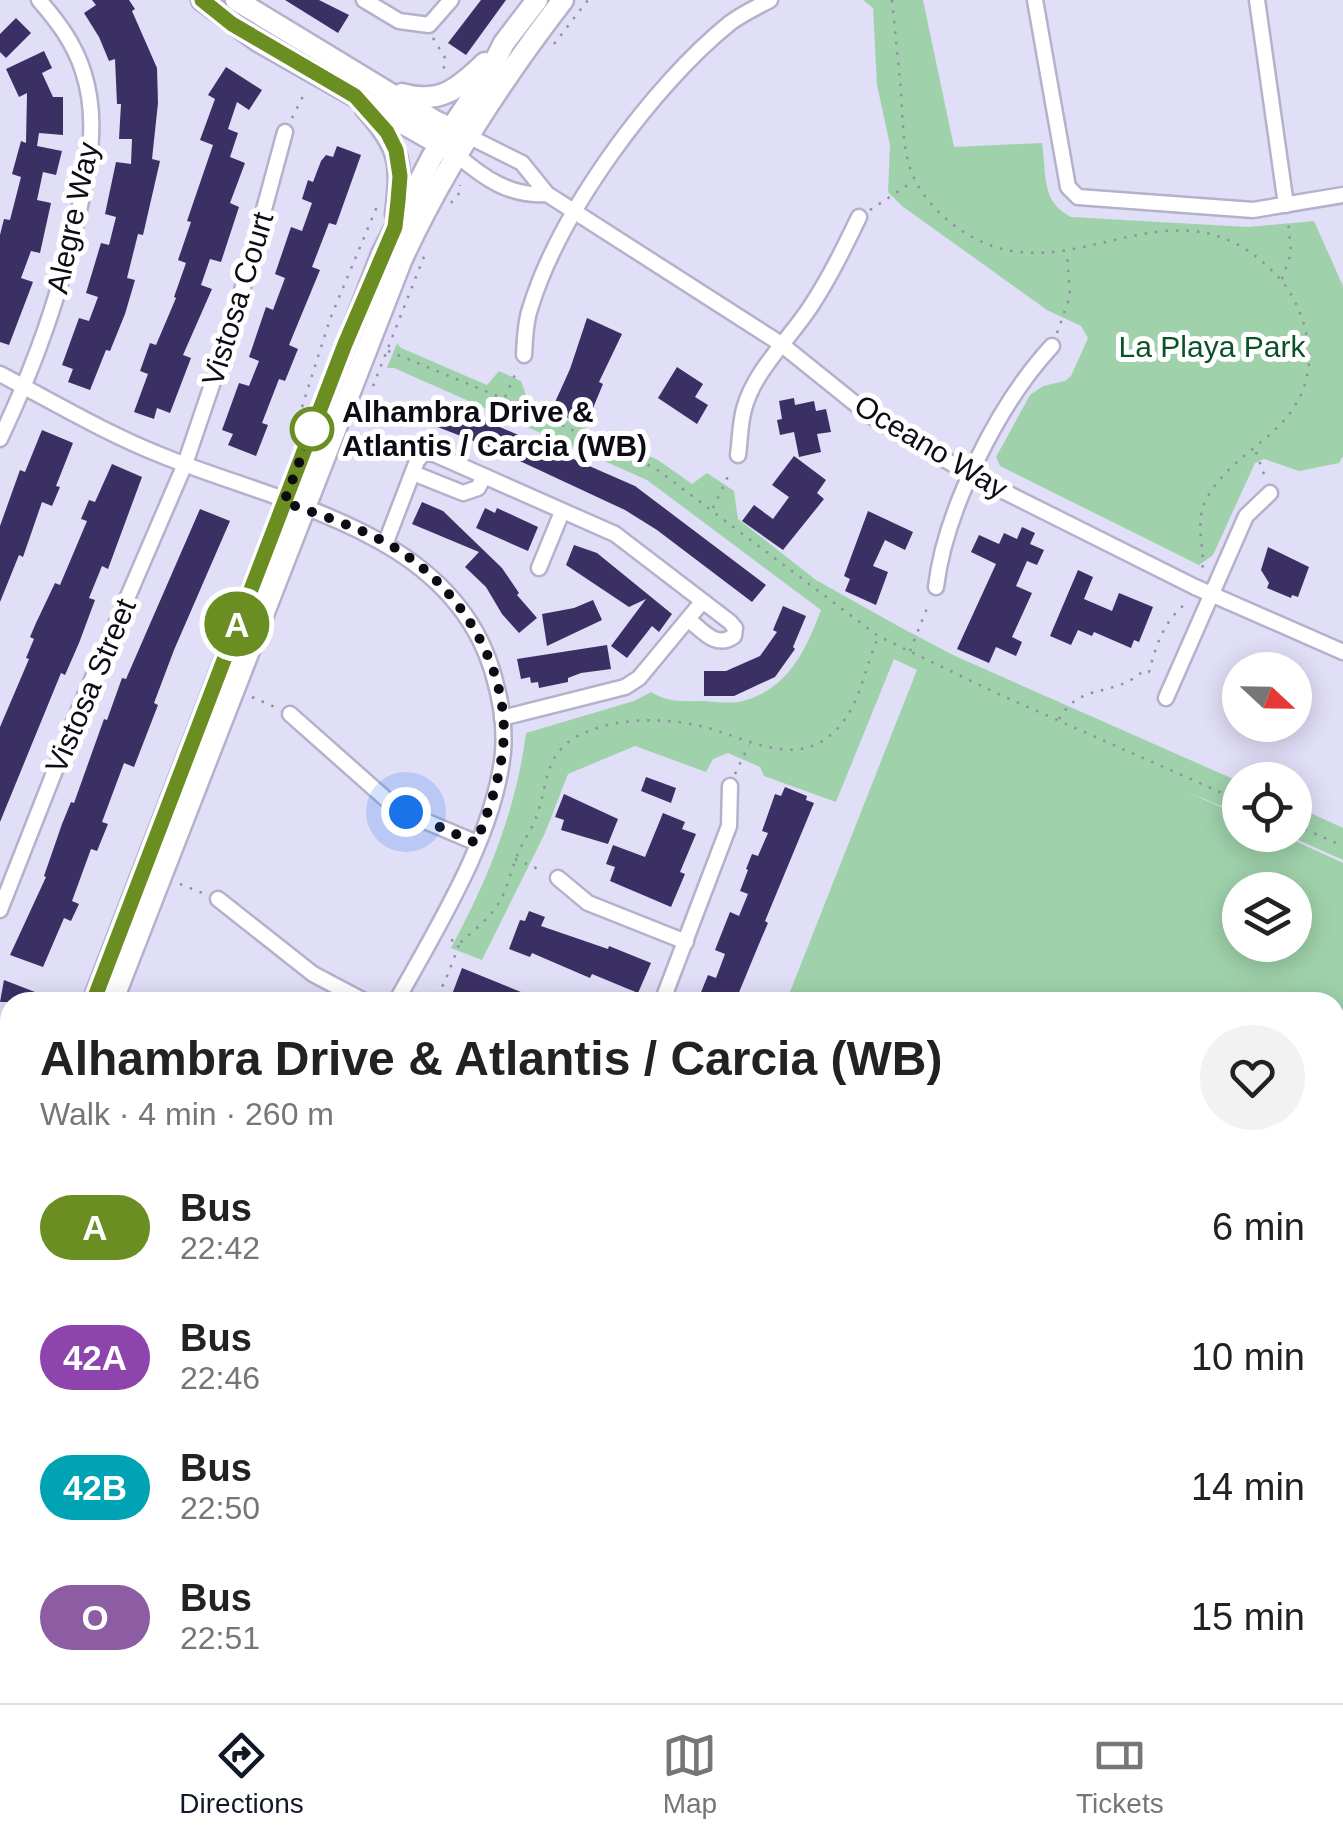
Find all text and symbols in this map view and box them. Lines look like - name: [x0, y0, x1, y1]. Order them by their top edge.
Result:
- street label: Alegre Way: [40, 139, 105, 297]
- street label: Vistosa Court: [195, 208, 280, 390]
- park label: La Playa Park: [1119, 330, 1306, 363]
- street label: Oceano Way: [849, 388, 1014, 505]
- place label: Alhambra Drive & Atlantis / Carcia (WB): [342, 395, 647, 462]
- marker: Alhambra Drive & Atlantis / Carcia (WB): [291, 408, 333, 450]
- line badge: A: [204, 592, 270, 656]
- street label: Vistosa Street: [39, 593, 142, 778]
- text: A: [224, 605, 250, 644]
- north arrow: [1222, 652, 1312, 742]
- map controls: [1222, 652, 1312, 962]
- button: locate: [1222, 762, 1312, 852]
- your location: [381, 787, 431, 837]
- button: layers: [1222, 872, 1312, 962]
- button: heart: [1200, 1025, 1305, 1130]
- text: Alhambra Drive & Atlantis / Carcia (WB): [40, 1032, 942, 1085]
- text: Walk · 4 min · 260 m: [40, 1096, 334, 1132]
- text: Bus: [180, 1187, 252, 1229]
- text: 6 min: [1212, 1206, 1305, 1248]
- text: A: [82, 1208, 108, 1247]
- text: 22:42: [180, 1230, 260, 1266]
- text: Bus: [180, 1317, 252, 1359]
- text: 10 min: [1191, 1336, 1305, 1378]
- text: 42A: [63, 1338, 127, 1377]
- text: 22:46: [180, 1360, 260, 1396]
- text: Bus: [180, 1447, 252, 1489]
- text: 14 min: [1191, 1466, 1305, 1508]
- text: 42B: [63, 1468, 127, 1507]
- text: 22:50: [180, 1490, 260, 1526]
- text: Bus: [180, 1577, 252, 1619]
- text: 15 min: [1191, 1596, 1305, 1638]
- text: O: [81, 1598, 109, 1637]
- text: 22:51: [180, 1620, 260, 1656]
- tab: Directions: [179, 1728, 304, 1820]
- tab: Map: [662, 1728, 717, 1820]
- tab: Tickets: [1076, 1728, 1164, 1820]

